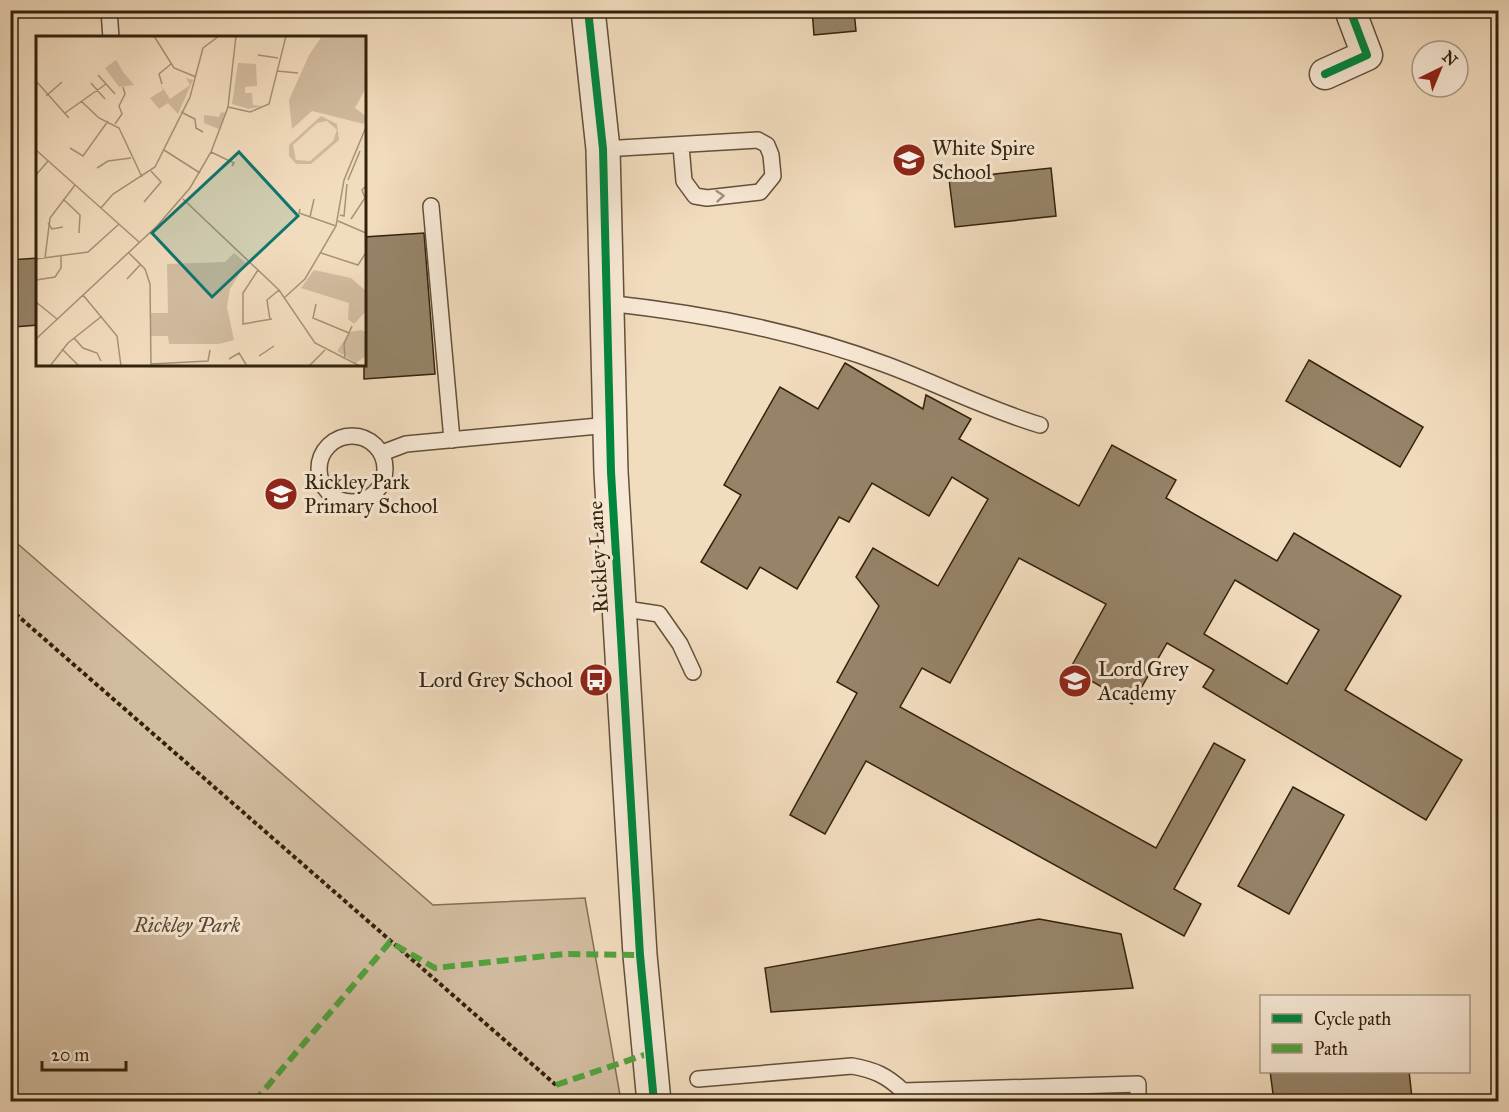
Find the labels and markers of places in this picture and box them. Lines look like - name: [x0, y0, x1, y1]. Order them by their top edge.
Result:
- place label: White Spire School: [932, 135, 1035, 185]
- school or university icon: White Spire School: [891, 142, 927, 178]
- place label: Rickley Park Primary School: [304, 469, 438, 519]
- school or university icon: Rickley Park Primary School: [263, 476, 299, 512]
- place label: Lord Grey Academy: [1097, 656, 1190, 706]
- bus stop icon: Lord Grey School: [578, 662, 614, 698]
- school or university icon: Lord Grey Academy: [1057, 663, 1093, 699]
- place label: Lord Grey School: [418, 667, 573, 693]

